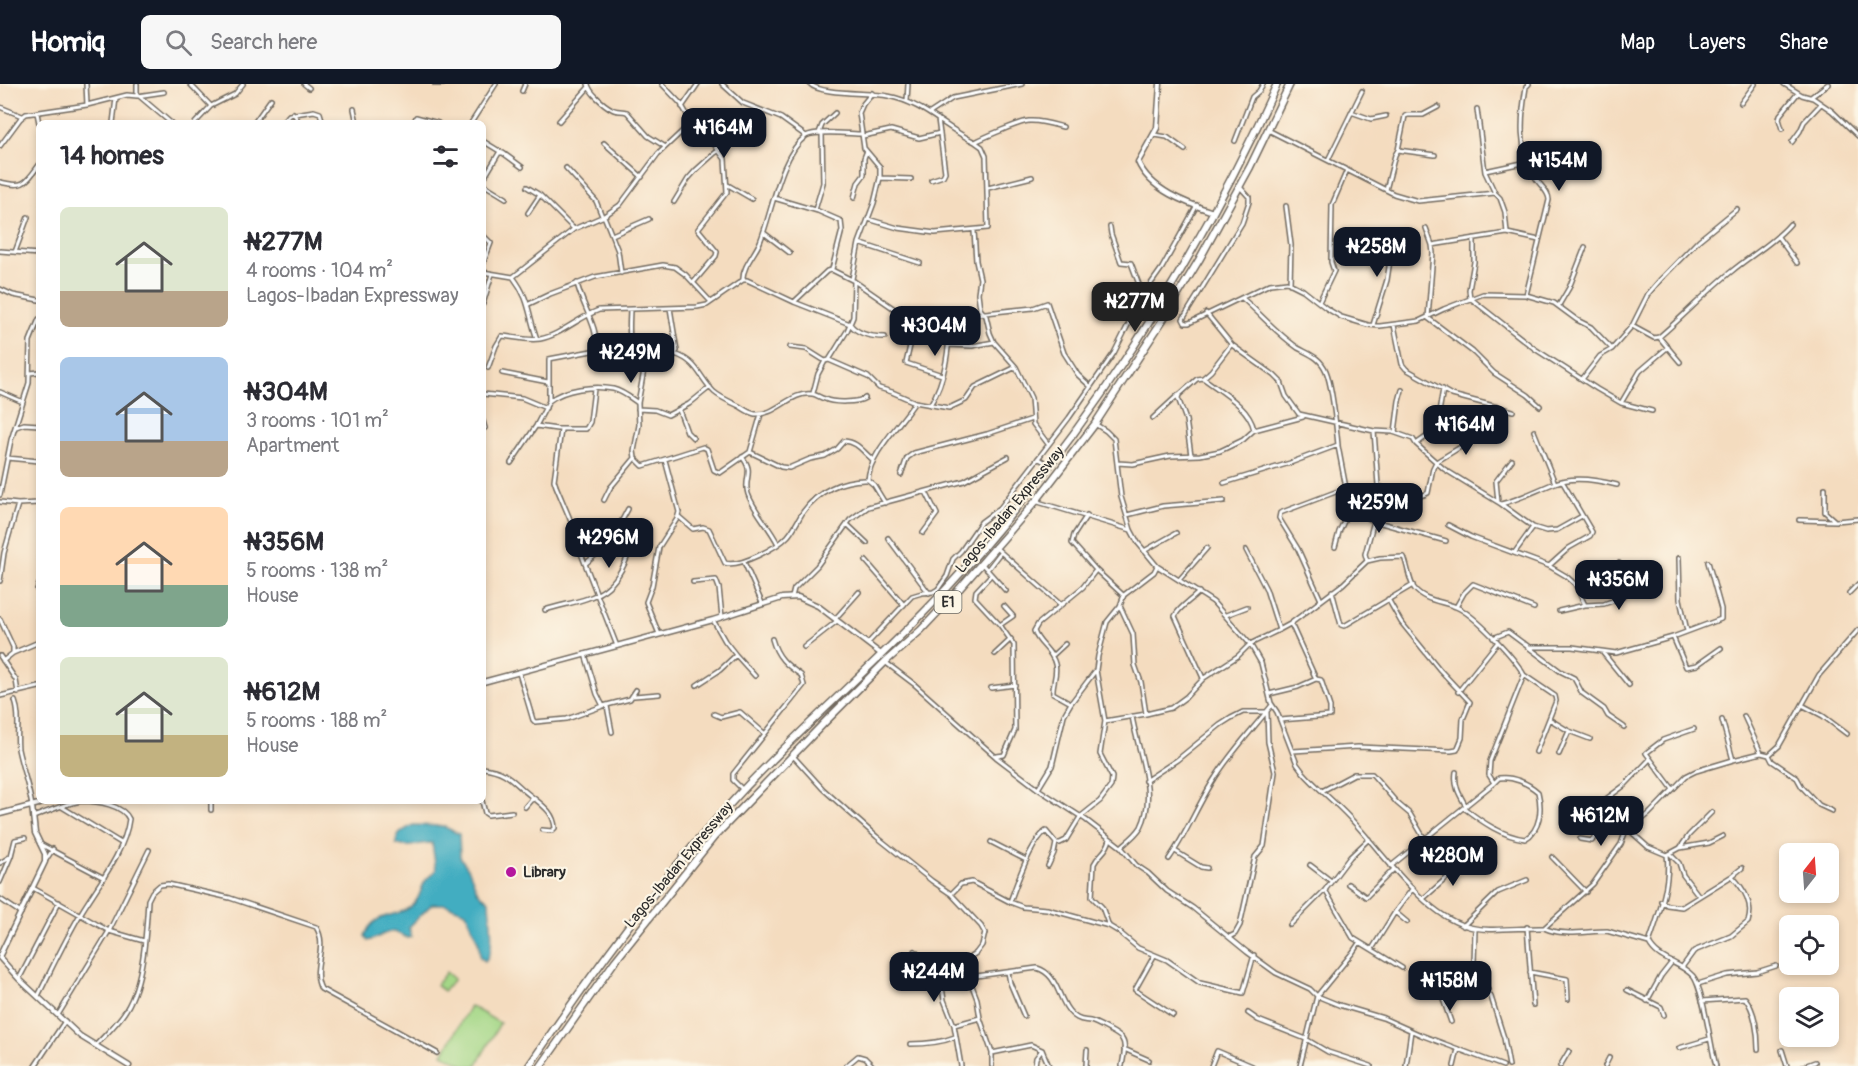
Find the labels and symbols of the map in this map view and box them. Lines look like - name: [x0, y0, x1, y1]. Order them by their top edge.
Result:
- pin: ₦164M: [682, 108, 766, 159]
- pin: ₦154M: [1517, 141, 1601, 192]
- pin: ₦258M: [1335, 227, 1419, 278]
- pin: ₦277M: [1093, 282, 1177, 333]
- pin: ₦304M: [893, 306, 977, 357]
- pin: ₦249M: [589, 333, 673, 384]
- pin: ₦164M: [1424, 405, 1508, 456]
- street label: Lagos-Ibadan Expressway: [952, 442, 1069, 577]
- pin: ₦259M: [1337, 483, 1421, 534]
- pin: ₦296M: [567, 518, 651, 569]
- pin: ₦356M: [1577, 560, 1661, 611]
- road number: E1: [934, 591, 962, 613]
- pin: ₦612M: [1559, 796, 1643, 847]
- street label: Lagos-Ibadan Expressway: [621, 797, 738, 932]
- pin: ₦280M: [1411, 836, 1495, 887]
- north arrow: [1779, 843, 1839, 903]
- place label: Library: [523, 863, 566, 882]
- marker: Library: [504, 865, 518, 879]
- pin: ₦244M: [892, 952, 976, 1003]
- pin: ₦158M: [1408, 961, 1492, 1012]

